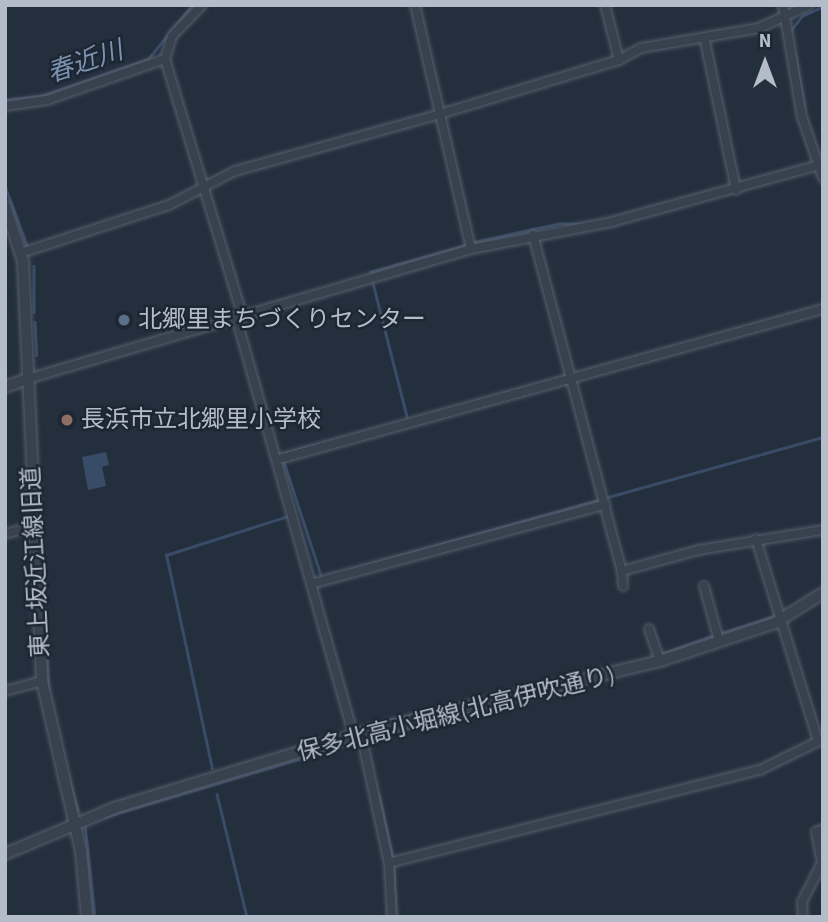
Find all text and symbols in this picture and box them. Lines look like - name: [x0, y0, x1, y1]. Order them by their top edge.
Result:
- north arrow: [730, 28, 800, 98]
- text: N: [759, 28, 771, 55]
- water label: 春近川: [43, 35, 127, 89]
- place label: 北郷里まちづくりセンター: [138, 306, 426, 334]
- marker: 北郷里まちづくりセンター: [116, 312, 132, 328]
- place label: 長浜市立北郷里小学校: [81, 406, 321, 434]
- marker: 長浜市立北郷里小学校: [59, 412, 75, 428]
- street label: 東上坂近江線旧道: [17, 465, 55, 659]
- street label: 保多北高小堀線(北高伊吹通り): [294, 661, 618, 767]

